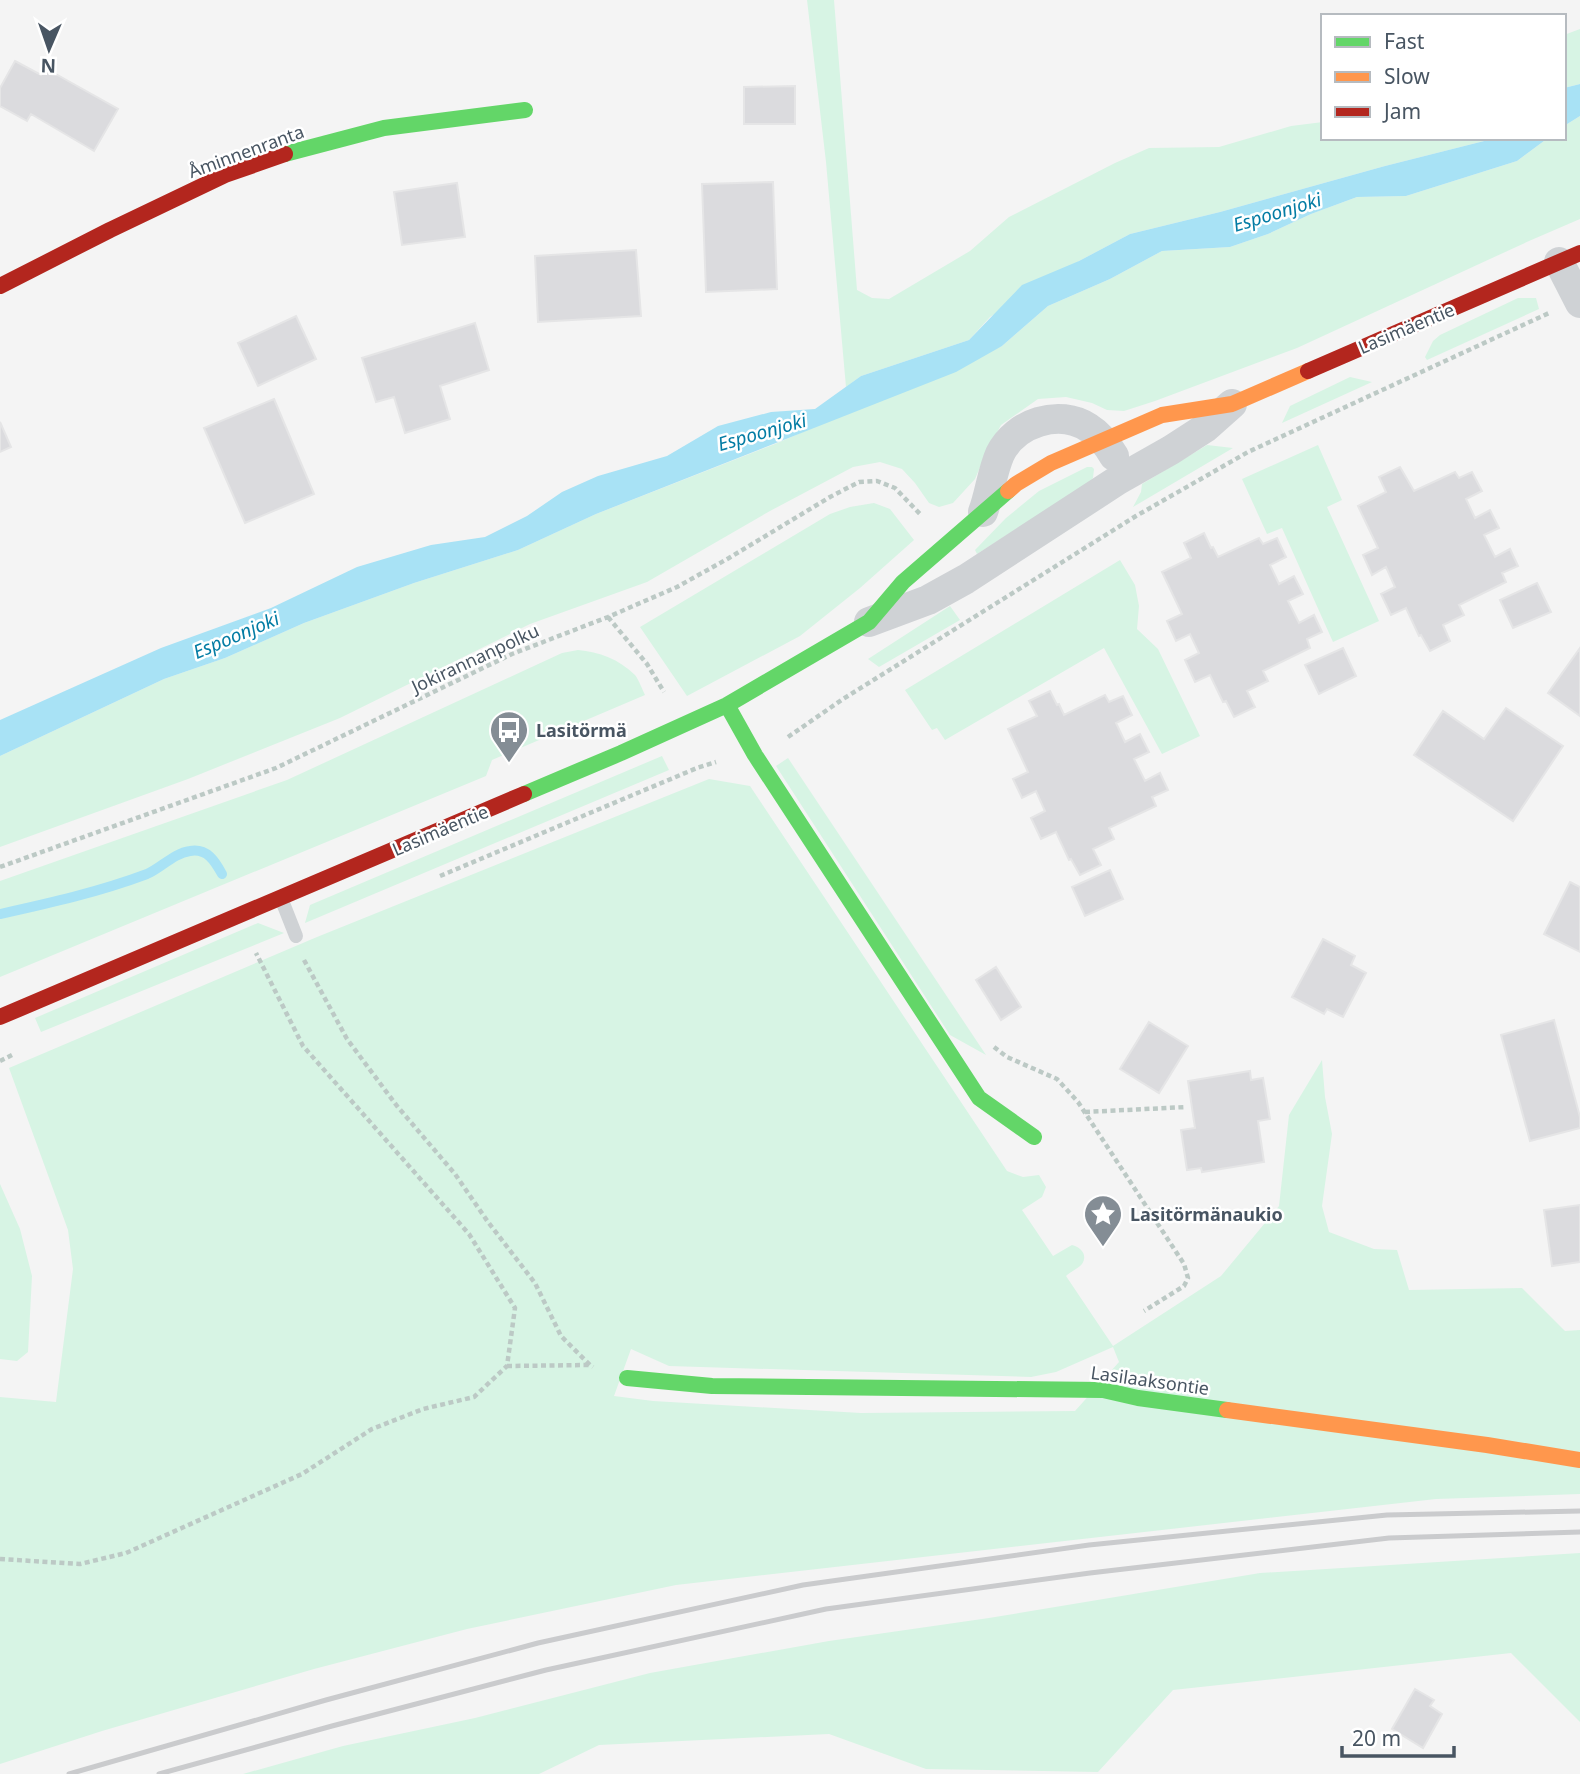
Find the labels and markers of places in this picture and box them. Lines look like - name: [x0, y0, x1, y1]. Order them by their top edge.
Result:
- bus stop icon: Lasitörmä: [488, 709, 530, 764]
- place label: Lasitörmä: [536, 718, 627, 742]
- place icon: Lasitörmänaukio: [1082, 1193, 1124, 1248]
- place label: Lasitörmänaukio: [1130, 1202, 1283, 1226]

